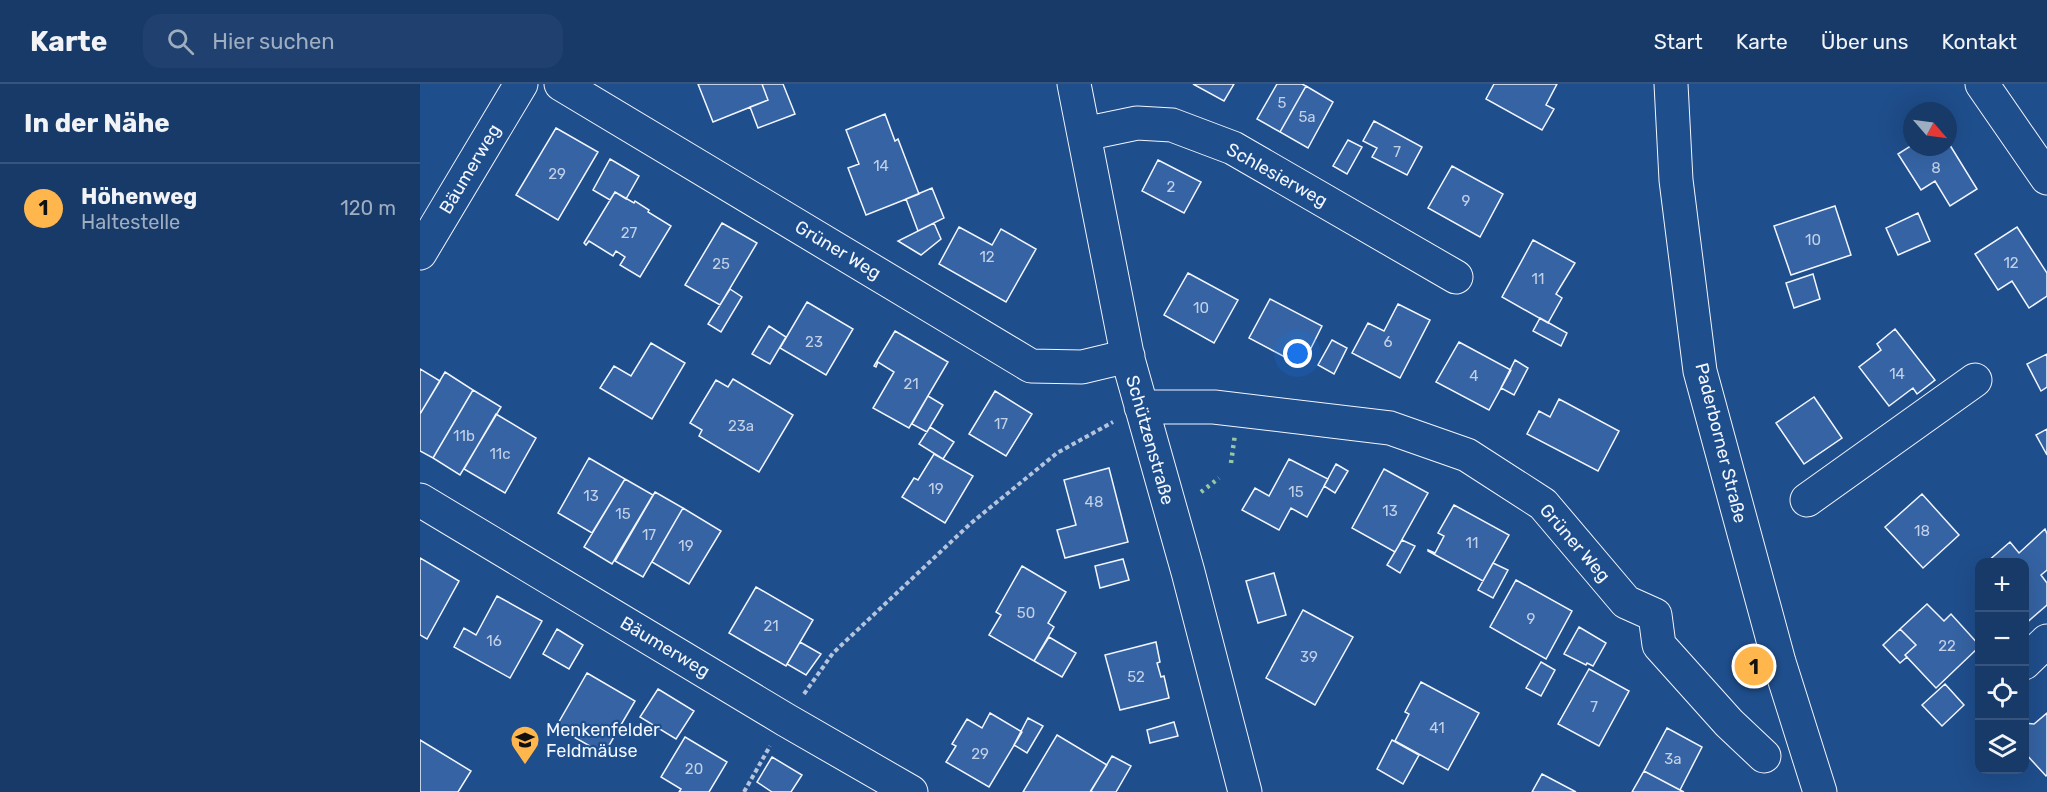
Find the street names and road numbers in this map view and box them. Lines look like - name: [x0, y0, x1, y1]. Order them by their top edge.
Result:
- street label: Bäumerweg: [435, 120, 505, 218]
- street label: Schlesierweg: [1223, 138, 1331, 212]
- street label: Grüner Weg: [791, 216, 885, 284]
- street label: Paderborner Straße: [1690, 361, 1752, 525]
- street label: Schützenstraße: [1121, 373, 1179, 507]
- street label: Grüner Weg: [1535, 499, 1615, 587]
- street label: Bäumerweg: [616, 612, 714, 682]

